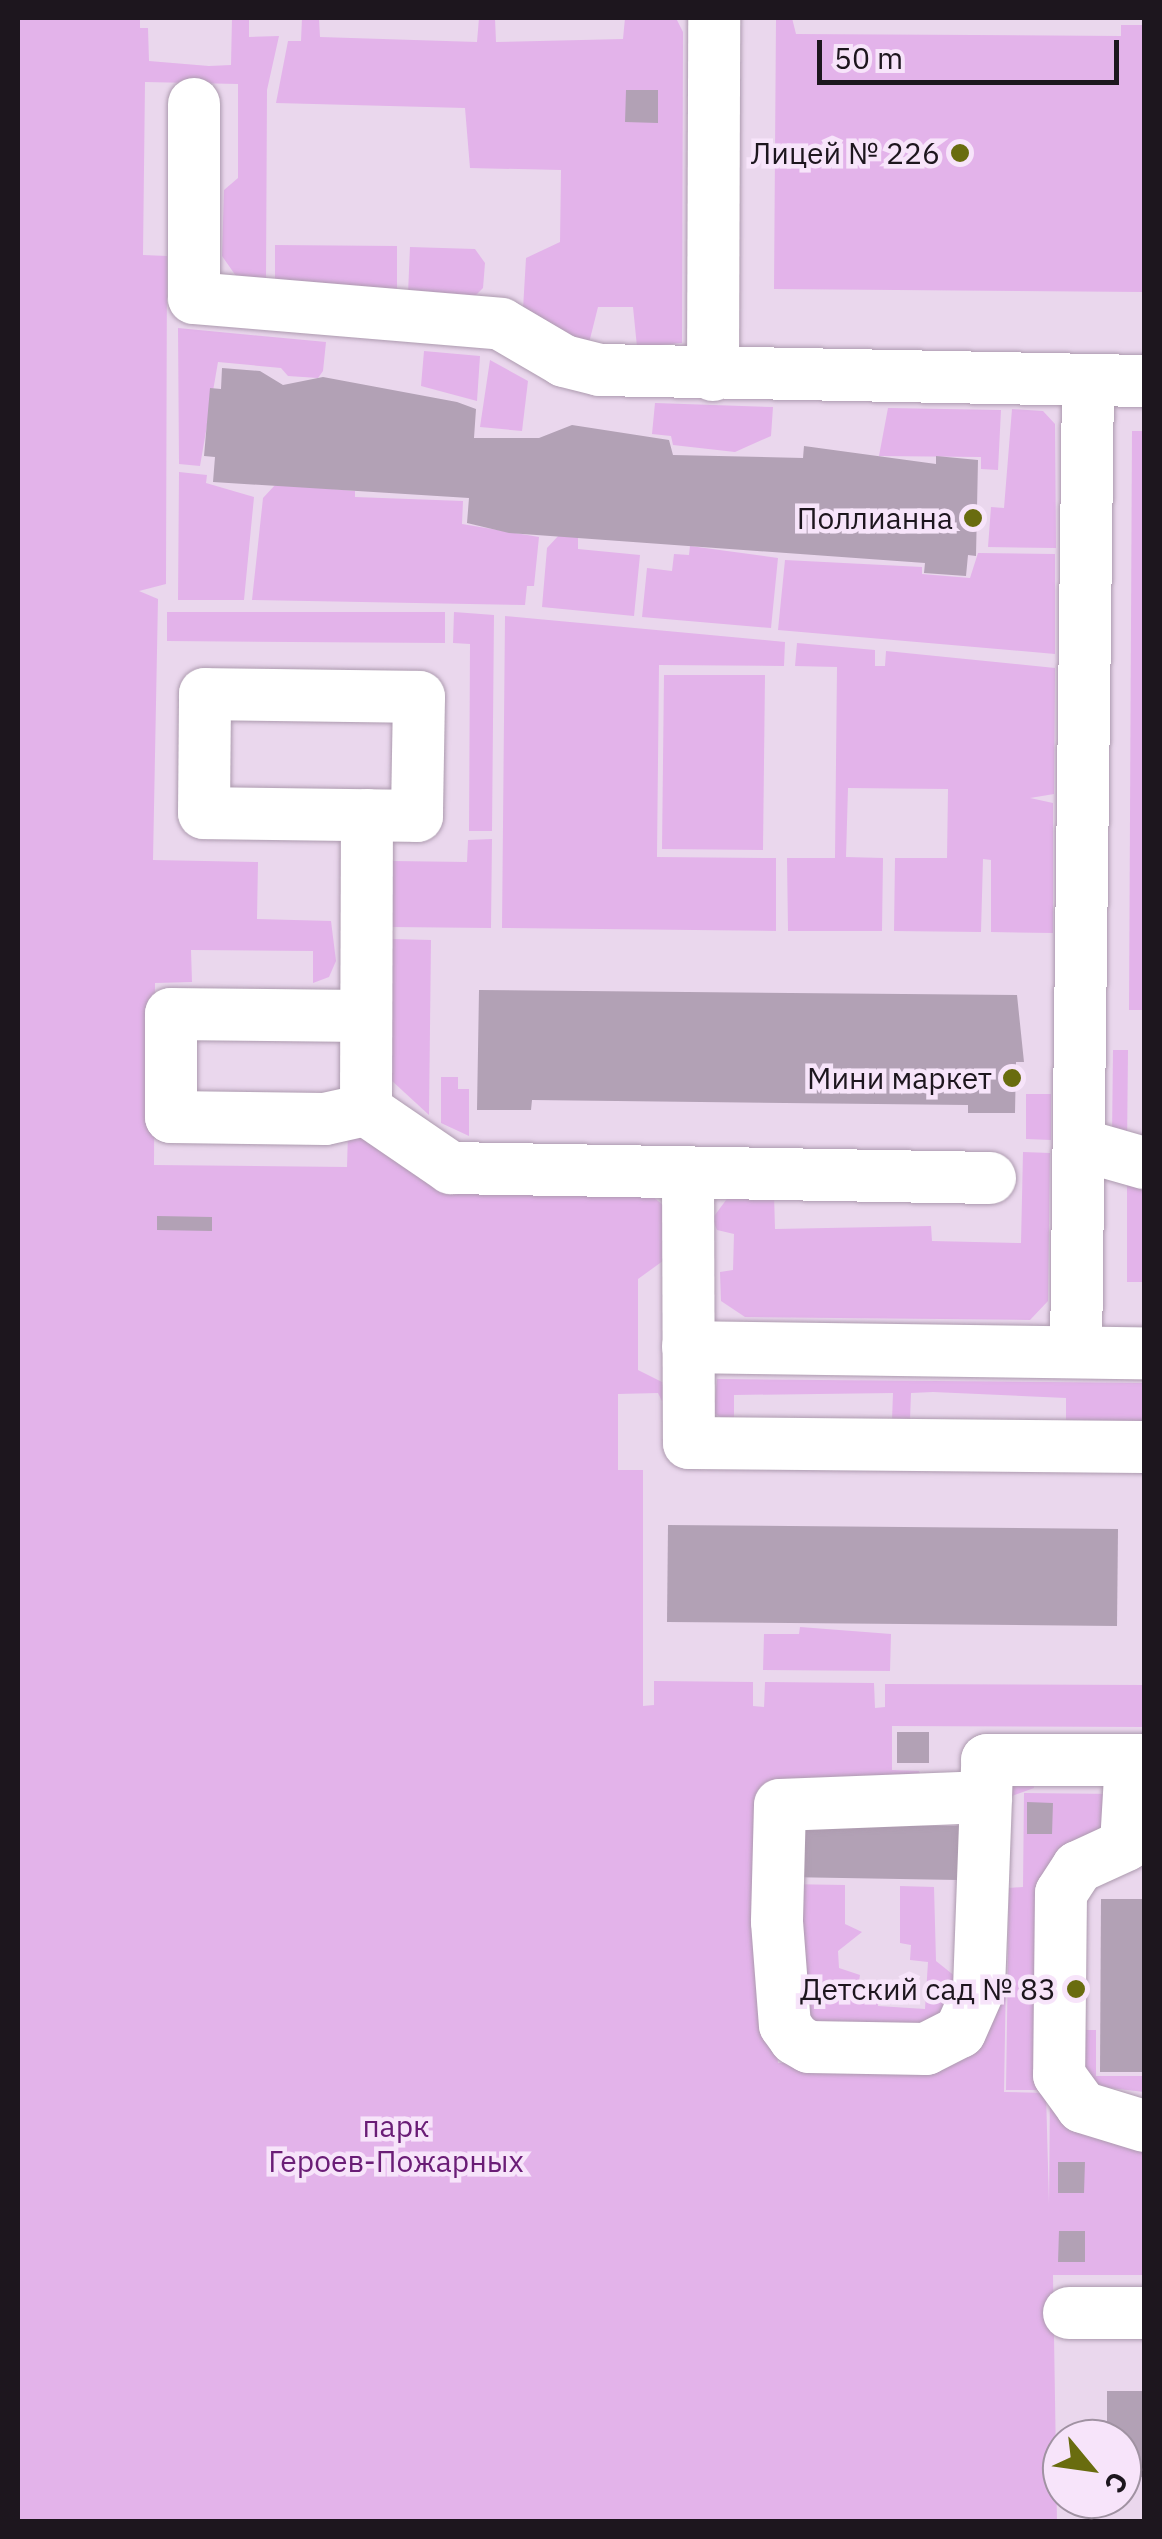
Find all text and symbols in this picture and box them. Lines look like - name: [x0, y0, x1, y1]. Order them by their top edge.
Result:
- scale bar: [822, 20, 1124, 82]
- text: 50 m: [834, 38, 903, 77]
- place label: Лицей № 226: [751, 135, 940, 171]
- marker: Лицей № 226: [949, 142, 971, 164]
- place label: Поллианна: [797, 500, 953, 536]
- marker: Поллианна: [962, 507, 984, 529]
- place label: Мини маркет: [807, 1060, 992, 1096]
- marker: Мини маркет: [1001, 1067, 1023, 1089]
- place label: Детский сад № 83: [800, 1971, 1056, 2007]
- marker: Детский сад № 83: [1065, 1978, 1087, 2000]
- park label: парк Героев-Пожарных: [268, 2108, 524, 2178]
- north arrow: [1042, 2419, 1142, 2519]
- text: С: [1096, 2466, 1138, 2500]

